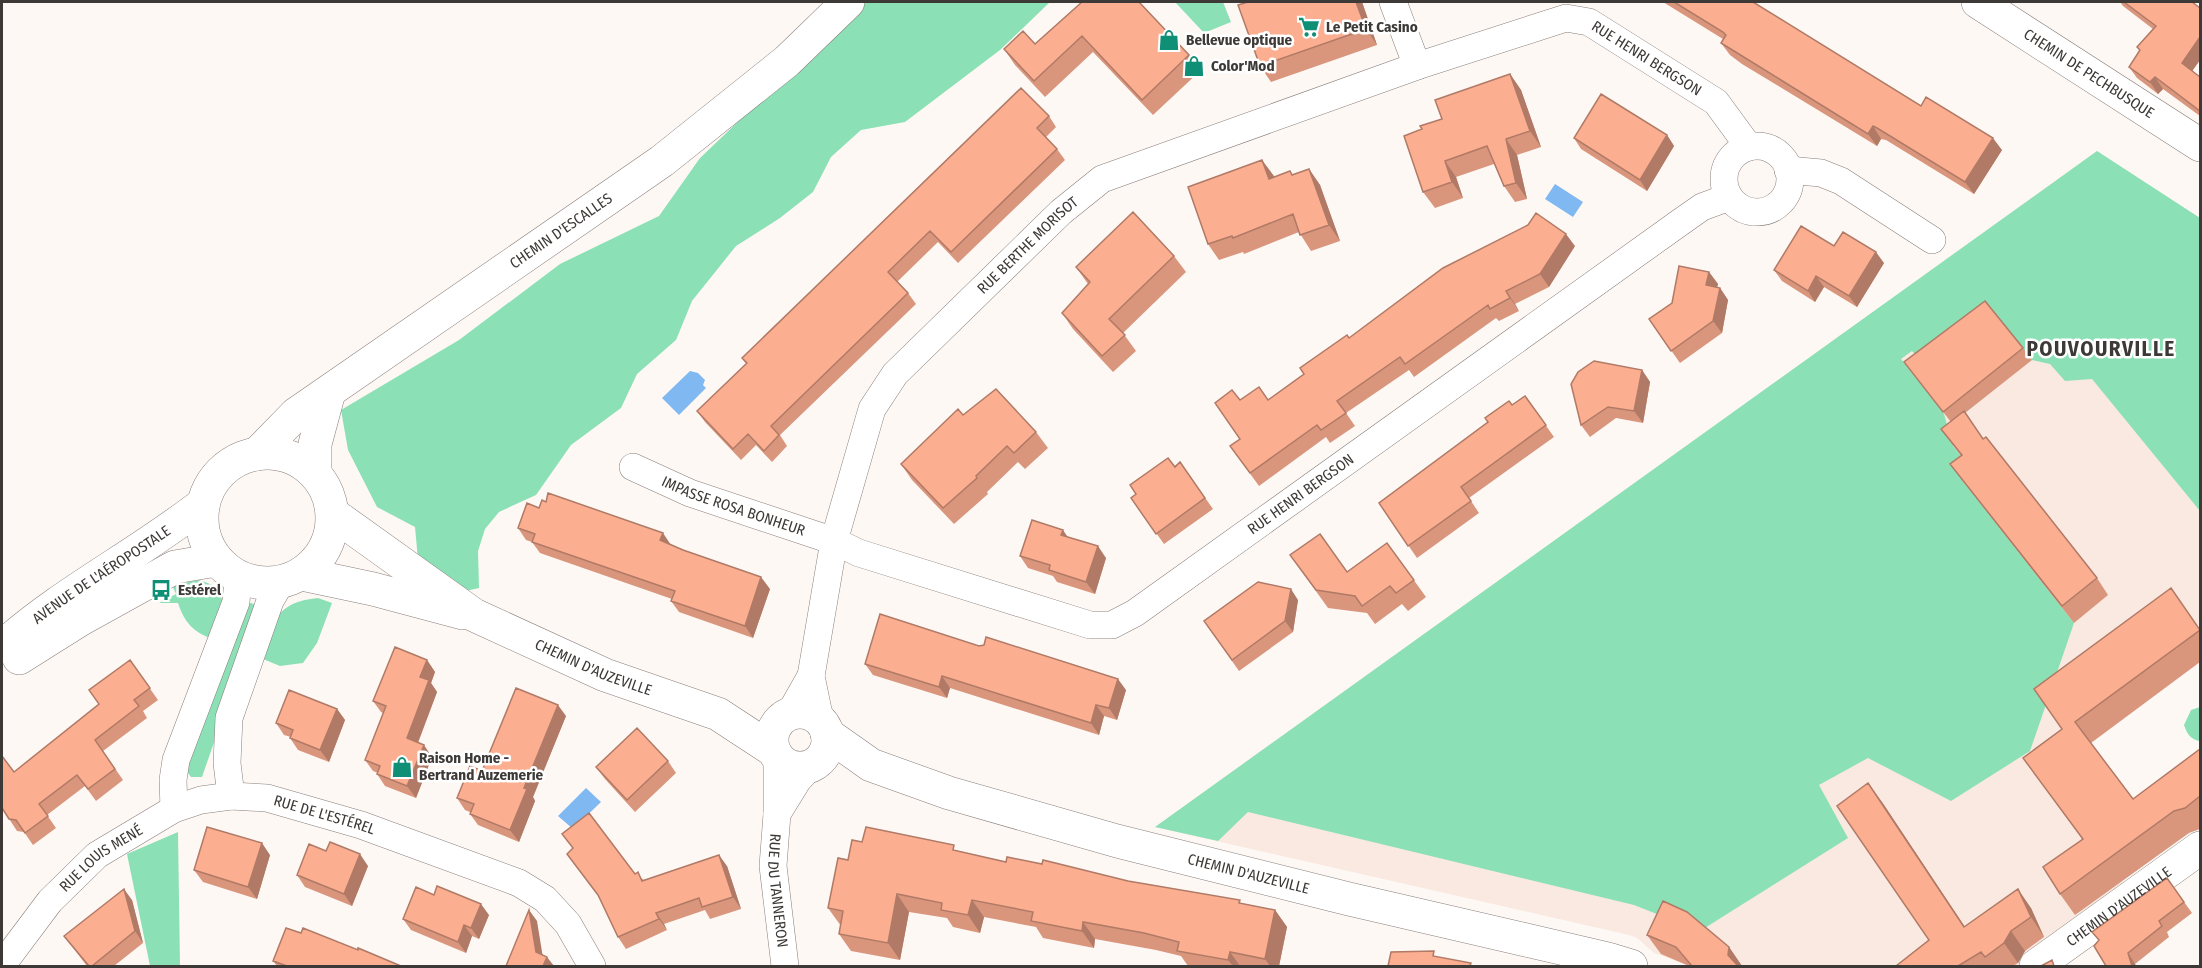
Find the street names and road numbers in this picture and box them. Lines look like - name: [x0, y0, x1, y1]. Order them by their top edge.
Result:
- street label: RUE HENRI BERGSON: [1588, 17, 1705, 100]
- street label: CHEMIN DE PECHBUSQUE: [2020, 25, 2157, 122]
- street label: CHEMIN D'ESCALLES: [506, 189, 616, 272]
- street label: RUE BERTHE MORISOT: [974, 193, 1082, 298]
- street label: RUE HENRI BERGSON: [1244, 450, 1357, 538]
- street label: IMPASSE ROSA BONHEUR: [659, 472, 807, 540]
- street label: AVENUE DE L'AÉROPOSTALE: [29, 522, 174, 628]
- street label: CHEMIN D'AUZEVILLE: [532, 635, 654, 699]
- street label: RUE DE L'ESTÉREL: [272, 791, 378, 839]
- street label: RUE LOUIS MENÉ: [56, 821, 146, 896]
- street label: RUE DU TANNERON: [764, 833, 792, 949]
- street label: CHEMIN D'AUZEVILLE: [1186, 850, 1311, 898]
- street label: CHEMIN D'AUZEVILLE: [2063, 863, 2175, 950]

